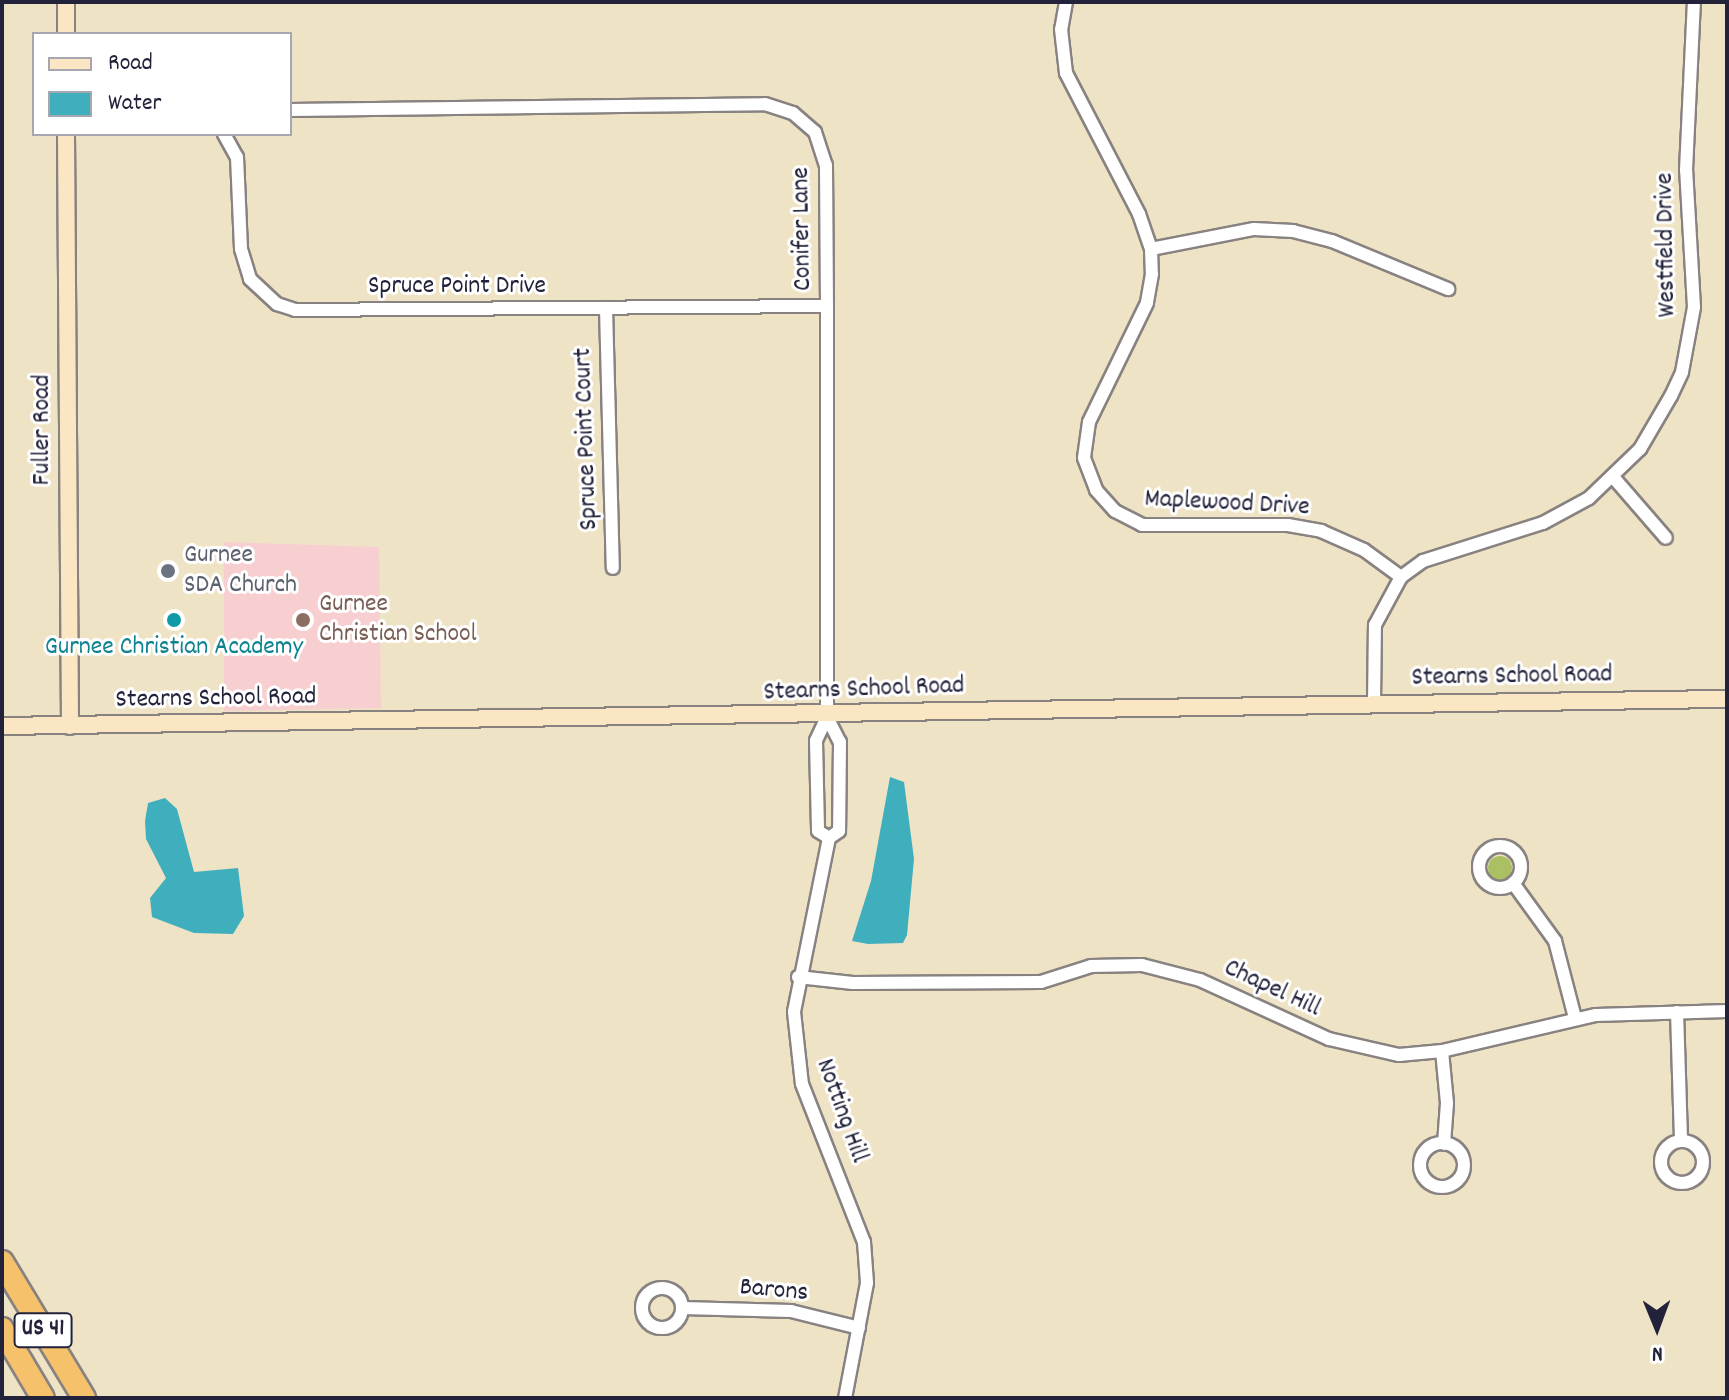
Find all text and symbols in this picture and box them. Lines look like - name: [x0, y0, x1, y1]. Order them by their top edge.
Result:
- legend: [32, 32, 292, 136]
- text: Road: [108, 47, 153, 81]
- text: Water: [108, 87, 161, 121]
- street label: Conifer Lane: [786, 167, 820, 291]
- street label: Westfield Drive: [1650, 172, 1684, 318]
- street label: Spruce Point Drive: [368, 271, 546, 303]
- street label: Spruce Point Court: [568, 347, 606, 531]
- street label: Fuller Road: [27, 375, 59, 485]
- street label: Maplewood Drive: [1144, 484, 1310, 524]
- place label: Gurnee SDA Church: [184, 540, 297, 602]
- marker: Gurnee SDA Church: [159, 562, 177, 580]
- place label: Gurnee Christian School: [319, 589, 477, 650]
- marker: Gurnee Christian Academy: [165, 611, 183, 629]
- marker: Gurnee Christian School: [294, 611, 312, 629]
- place label: Gurnee Christian Academy: [45, 632, 303, 664]
- street label: Stearns School Road: [1411, 660, 1613, 694]
- street label: Stearns School Road: [763, 671, 965, 709]
- street label: Stearns School Road: [115, 682, 317, 716]
- street label: Chapel Hill: [1219, 953, 1325, 1025]
- street label: Notting Hill: [808, 1055, 874, 1167]
- street label: Barons: [738, 1272, 810, 1310]
- north arrow: [1617, 1288, 1697, 1368]
- road number: US 41: [13, 1310, 73, 1350]
- text: N: [1652, 1337, 1663, 1368]

